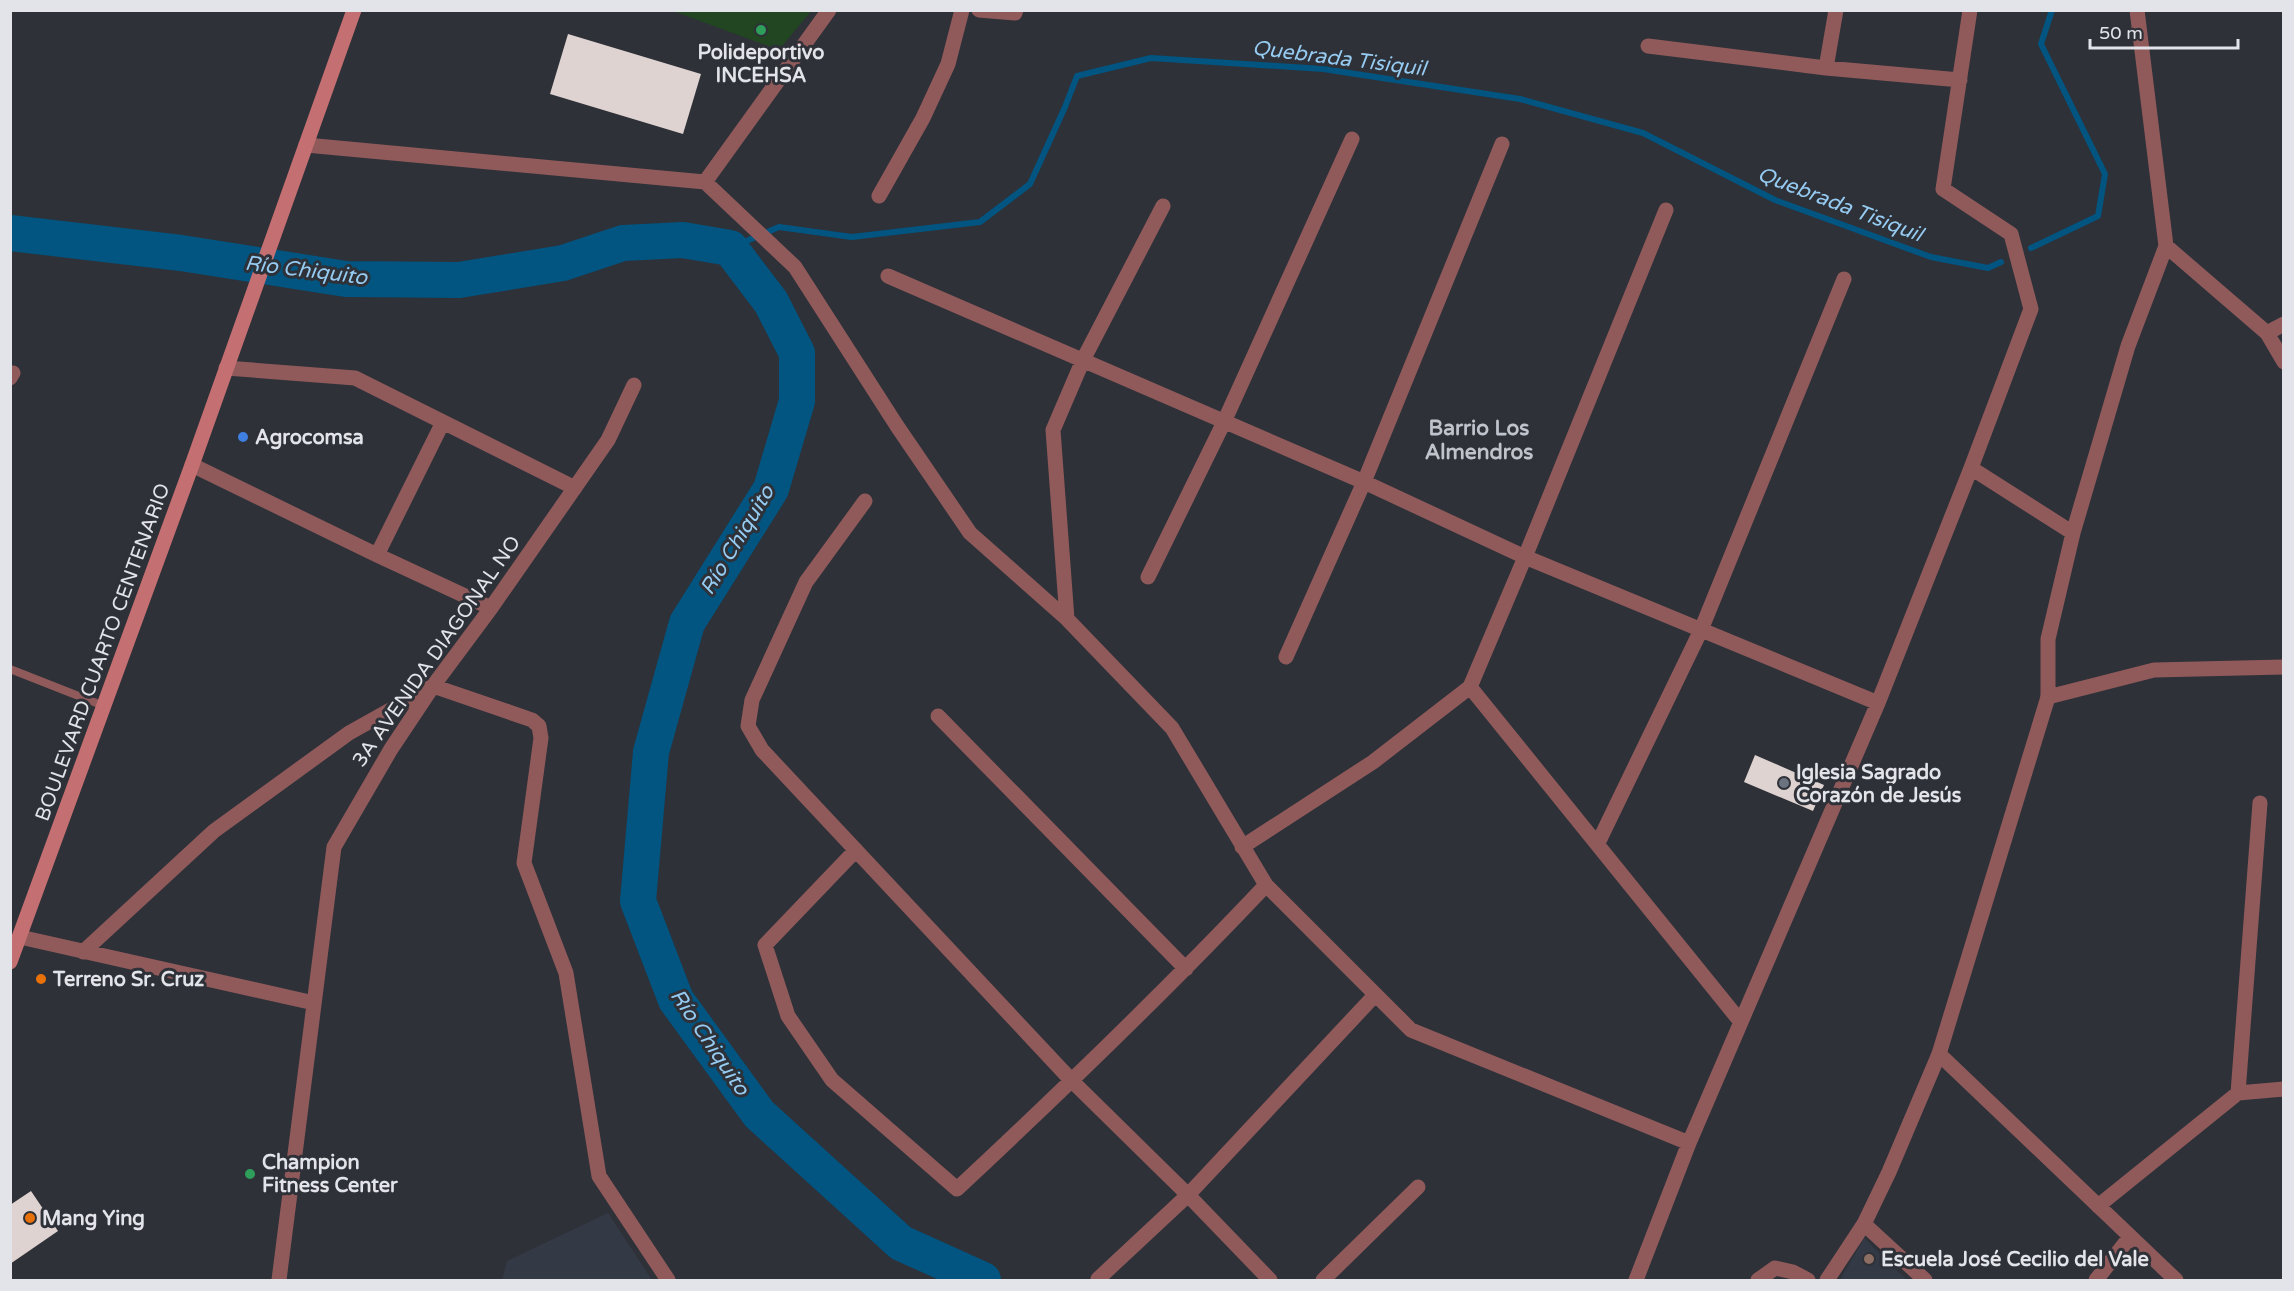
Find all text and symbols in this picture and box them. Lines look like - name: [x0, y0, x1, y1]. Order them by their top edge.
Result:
- scale bar: [2090, 12, 2238, 50]
- text: 50 m: [2099, 22, 2143, 44]
- marker: Polideportivo INCEHSA: [754, 23, 768, 37]
- water label: Quebrada Tisiquil: [1251, 35, 1430, 82]
- place label: Polideportivo INCEHSA: [698, 41, 824, 88]
- water label: Quebrada Tisiquil: [1754, 161, 1928, 248]
- water label: Río Chiquito: [243, 251, 370, 291]
- district label: Barrio Los Almendros: [1425, 416, 1533, 465]
- place label: Agrocomsa: [255, 426, 364, 450]
- marker: Agrocomsa: [236, 430, 250, 444]
- street label: BOULEVARD CUARTO CENTENARIO: [30, 480, 175, 825]
- water label: Río Chiquito: [695, 480, 780, 599]
- street label: 3A AVENIDA DIAGONAL NO: [348, 531, 526, 772]
- place label: Iglesia Sagrado Corazón de Jesús: [1796, 761, 1962, 808]
- marker: Iglesia Sagrado Corazón de Jesús: [1777, 776, 1791, 790]
- place label: Terreno Sr. Cruz: [52, 968, 204, 992]
- marker: Terreno Sr. Cruz: [34, 972, 48, 986]
- water label: Río Chiquito: [665, 984, 755, 1101]
- place label: Champion Fitness Center: [262, 1151, 398, 1198]
- marker: Champion Fitness Center: [243, 1167, 257, 1181]
- place label: Mang Ying: [42, 1207, 145, 1231]
- marker: Mang Ying: [23, 1211, 37, 1225]
- place label: Escuela José Cecilio del Vale: [1881, 1248, 2149, 1272]
- marker: Escuela José Cecilio del Vale: [1862, 1252, 1876, 1266]

